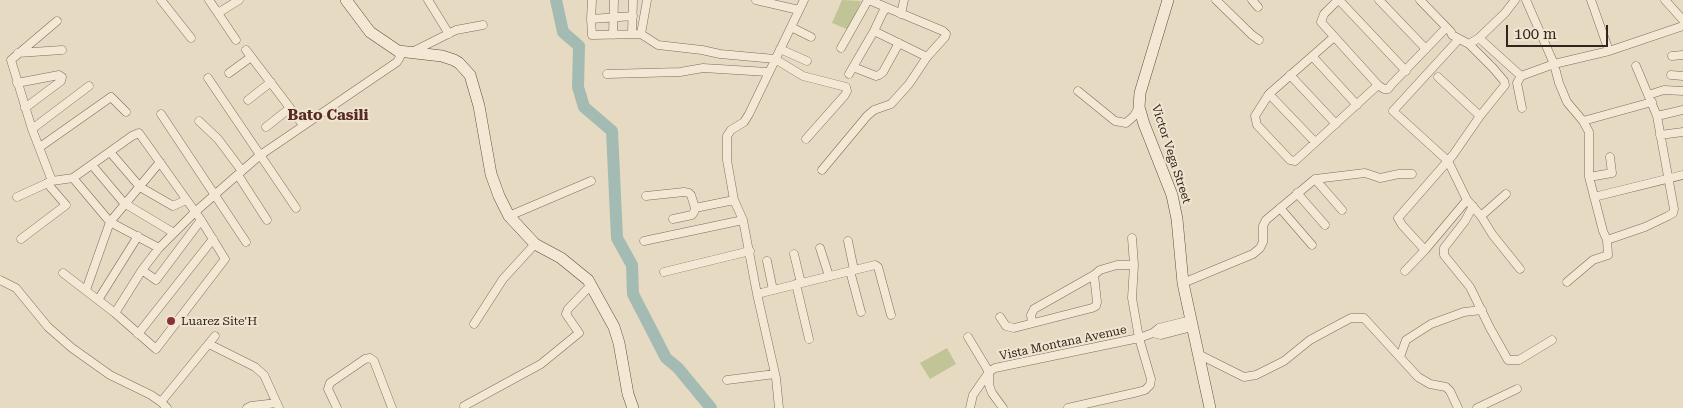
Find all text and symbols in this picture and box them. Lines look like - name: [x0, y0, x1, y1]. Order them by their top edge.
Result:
- scale bar: [1508, 15, 1610, 47]
- text: 100 m: [1514, 25, 1557, 43]
- street label: Victor Vega Street: [1148, 103, 1194, 205]
- district label: Bato Casili: [288, 107, 368, 125]
- place label: Luarez Site'H: [181, 314, 257, 328]
- marker: Luarez Site'H: [165, 315, 177, 327]
- street label: Vista Montana Avenue: [998, 322, 1128, 364]

